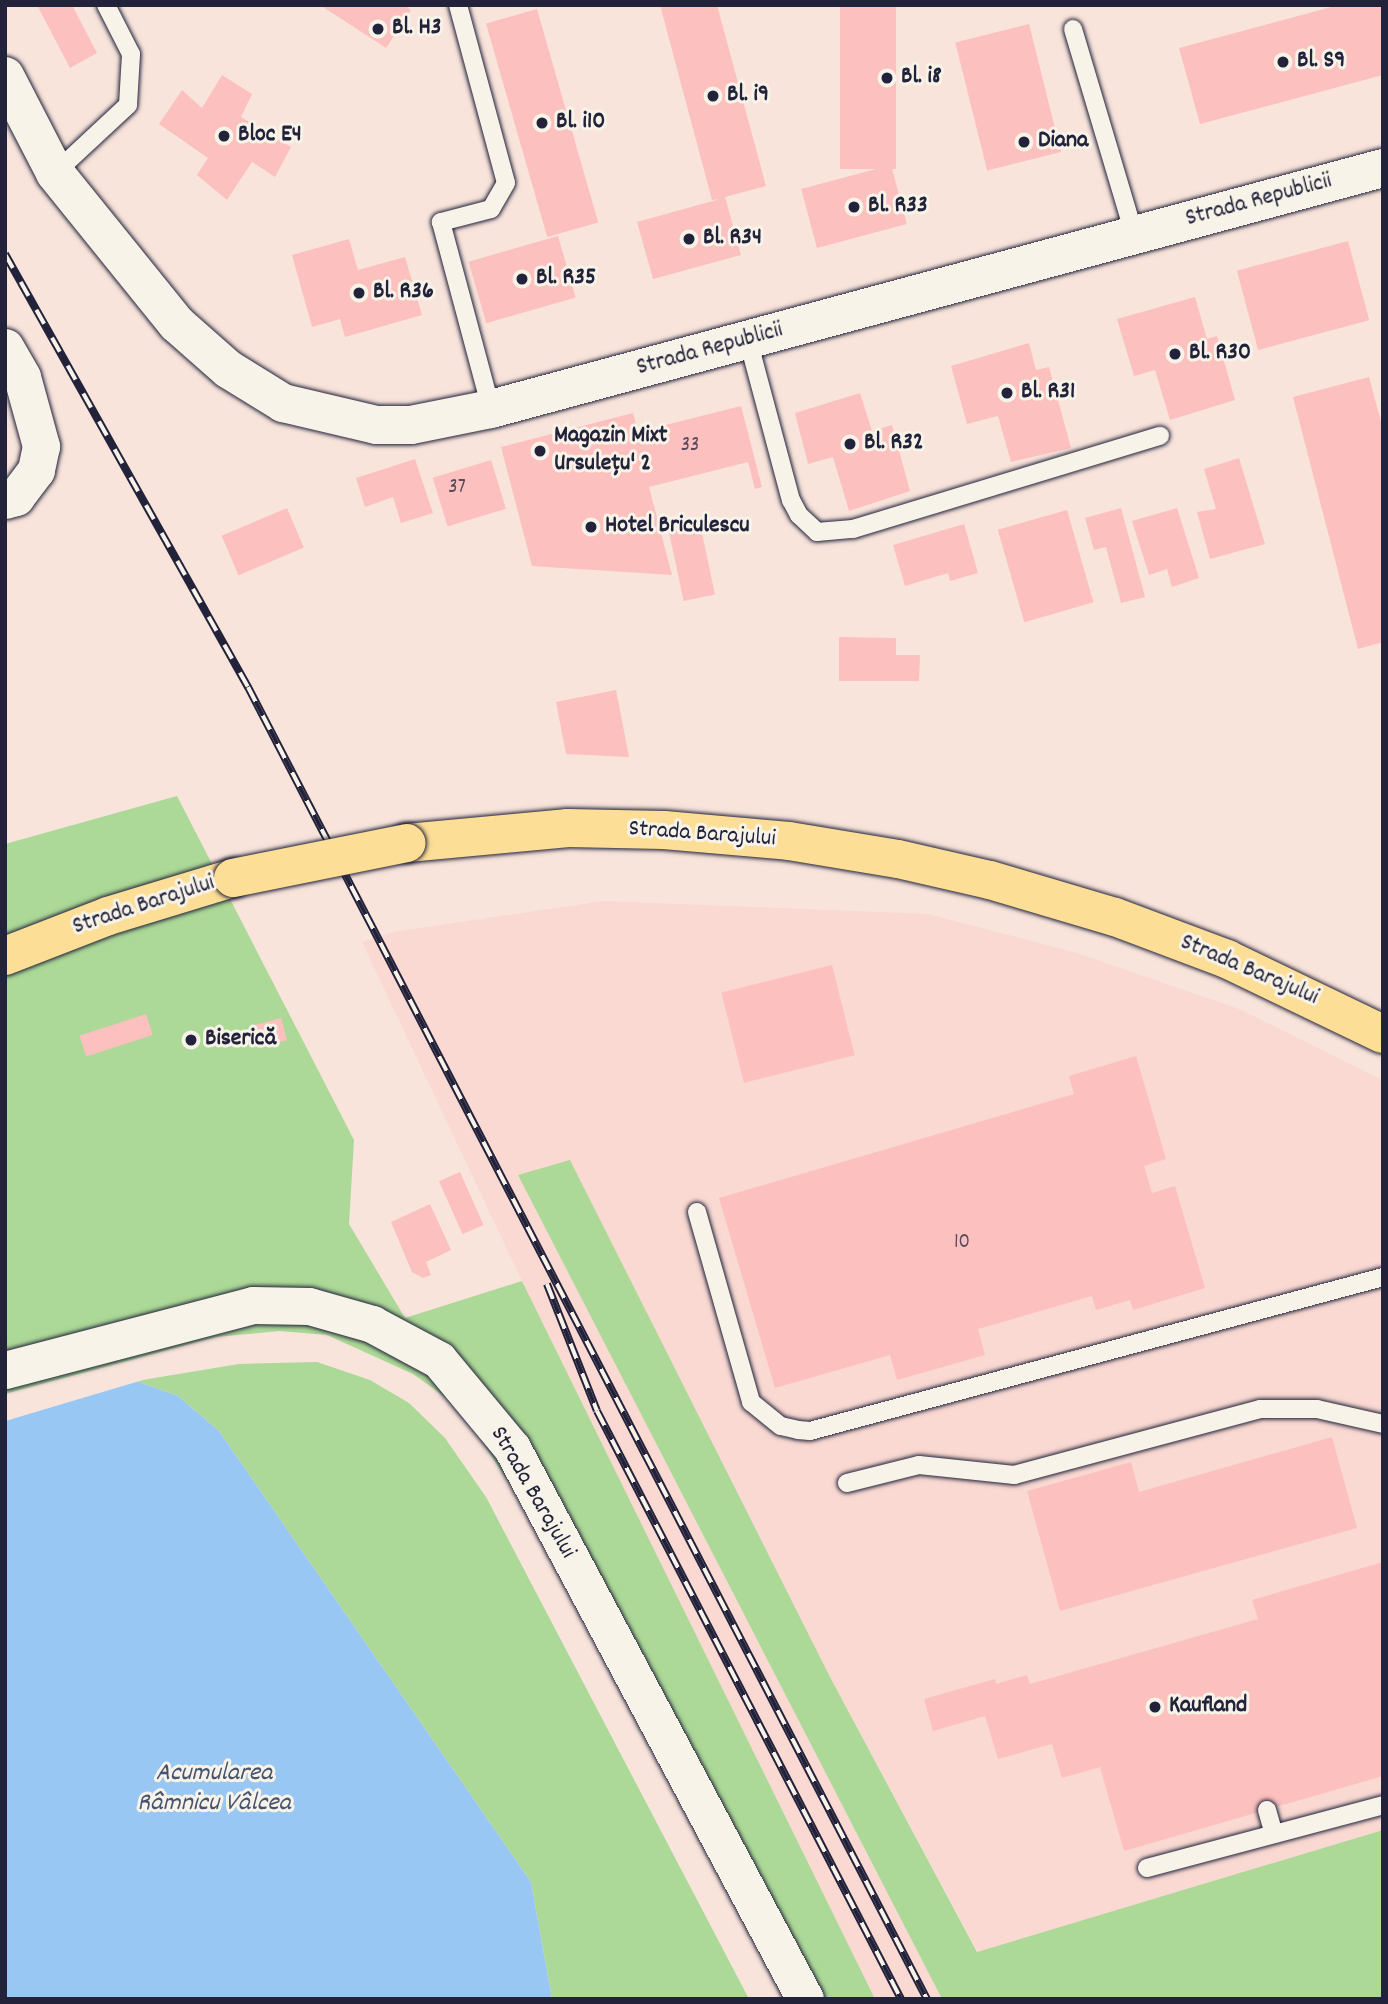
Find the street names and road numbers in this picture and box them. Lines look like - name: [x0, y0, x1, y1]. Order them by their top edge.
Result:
- street label: Strada Republicii: [1183, 168, 1335, 234]
- street label: Strada Republicii: [634, 317, 786, 383]
- street label: Strada Barajului: [627, 815, 777, 855]
- street label: Strada Barajului: [69, 870, 219, 942]
- street label: Strada Barajului: [1175, 929, 1323, 1013]
- street label: Strada Barajului: [483, 1422, 581, 1564]

